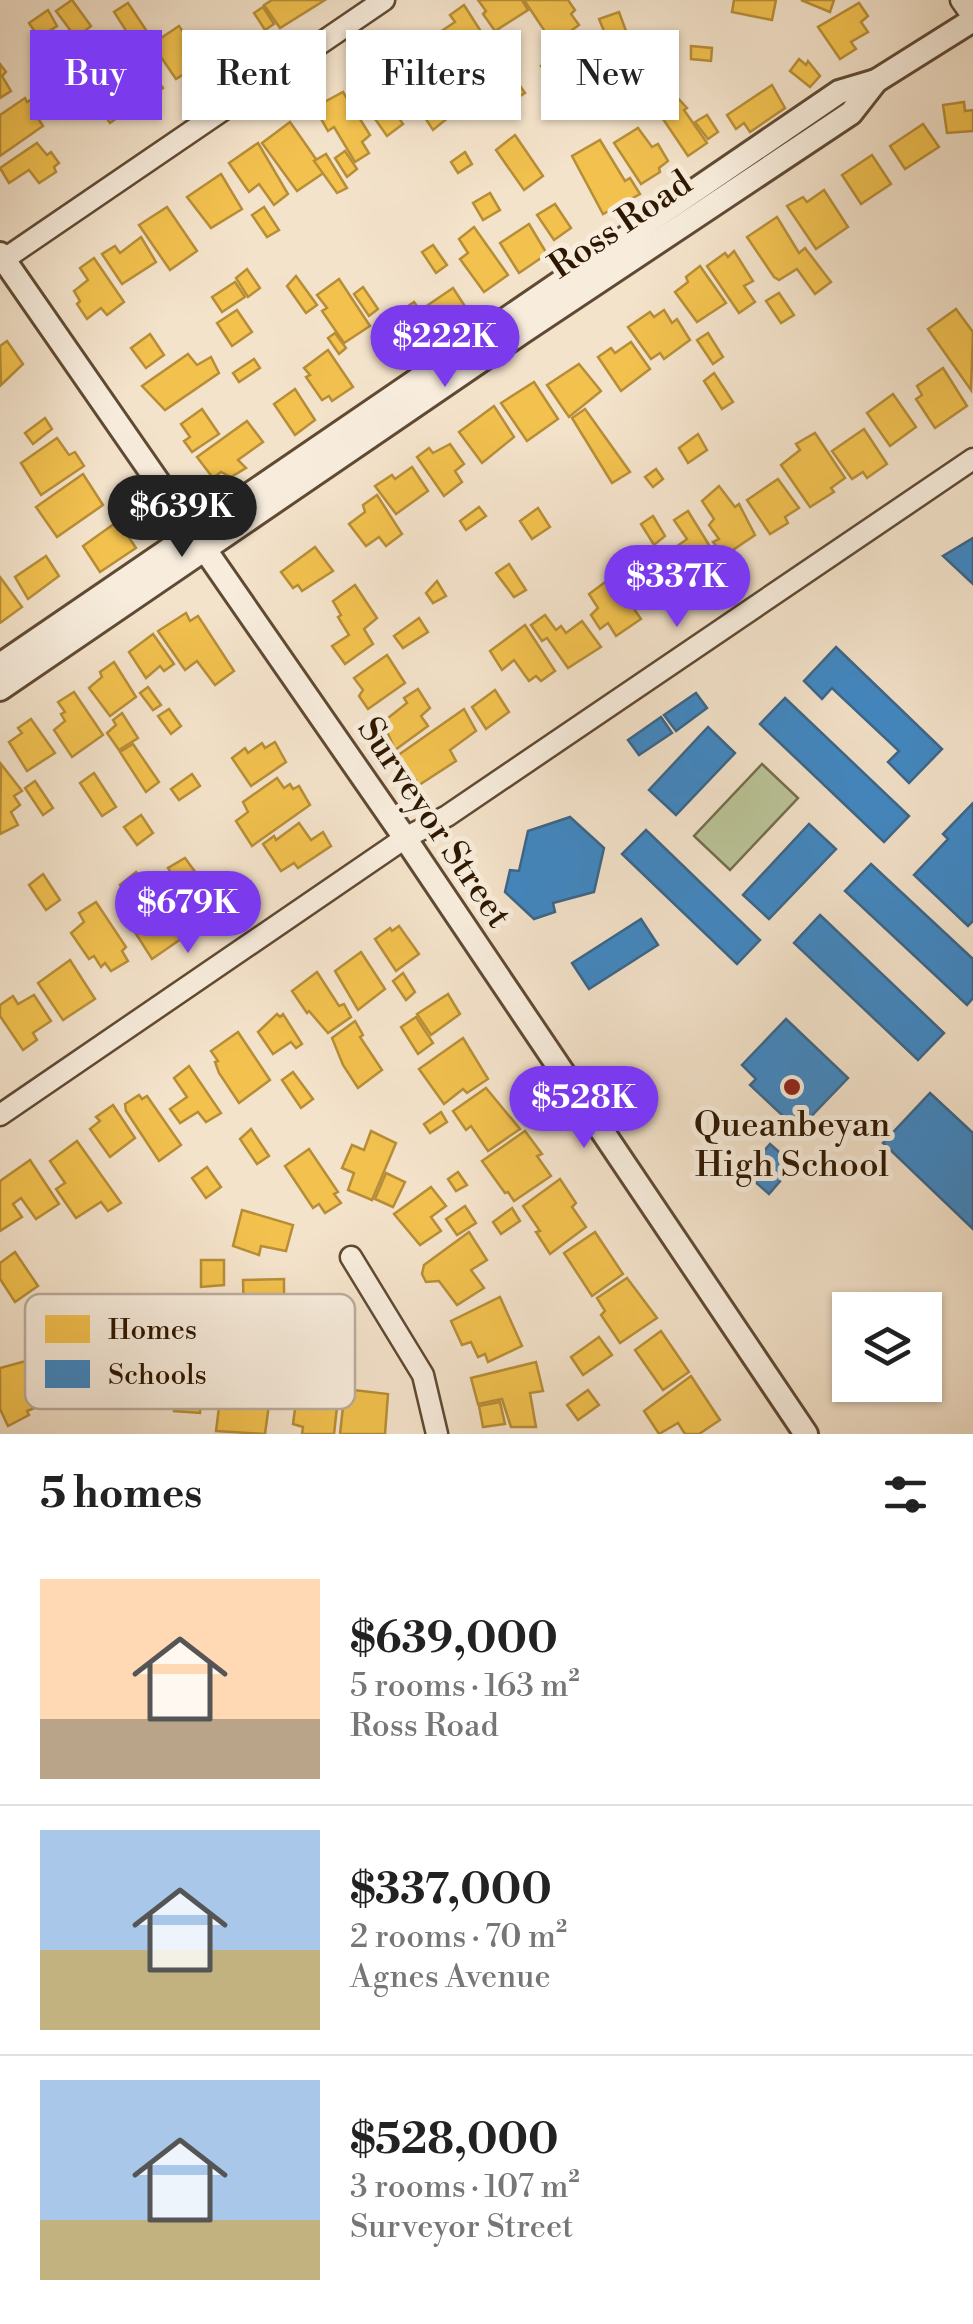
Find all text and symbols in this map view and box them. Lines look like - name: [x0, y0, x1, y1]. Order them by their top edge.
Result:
- chip: Buy: [30, 30, 162, 120]
- chip: Rent: [182, 30, 326, 120]
- chip: Filters: [346, 30, 521, 120]
- chip: New: [541, 30, 679, 120]
- street label: Ross Road: [541, 162, 700, 289]
- pin: $222K: [375, 305, 515, 390]
- text: $222K: [393, 317, 497, 357]
- pin: $639K: [112, 475, 252, 560]
- text: $639K: [130, 487, 234, 527]
- pin: $337K: [607, 545, 747, 630]
- text: $337K: [626, 557, 728, 597]
- street label: Surveyor Street: [348, 710, 520, 936]
- pin: $679K: [118, 871, 258, 956]
- text: $679K: [137, 883, 239, 923]
- pin: $528K: [514, 1066, 654, 1151]
- marker: Queanbeyan High School: [781, 1076, 803, 1098]
- text: $528K: [531, 1078, 637, 1118]
- place label: Queanbeyan High School: [694, 1104, 890, 1187]
- map controls: [832, 1292, 942, 1402]
- button: layers: [832, 1292, 942, 1402]
- legend: [25, 1294, 355, 1409]
- text: Homes: [108, 1313, 197, 1348]
- text: Schools: [108, 1358, 207, 1393]
- icon: filters: [878, 1467, 933, 1522]
- text: 5 homes: [40, 1468, 202, 1521]
- text: $639,000: [350, 1613, 558, 1666]
- icon: home: [120, 1619, 240, 1739]
- text: 5 rooms · 163 m²: [350, 1666, 580, 1706]
- text: Ross Road: [350, 1706, 499, 1746]
- text: $337,000: [350, 1864, 552, 1917]
- icon: home: [120, 1870, 240, 1990]
- text: 2 rooms · 70 m²: [350, 1917, 567, 1957]
- text: Agnes Avenue: [350, 1957, 551, 1997]
- text: $528,000: [350, 2114, 559, 2167]
- icon: home: [120, 2120, 240, 2240]
- text: 3 rooms · 107 m²: [350, 2167, 580, 2207]
- text: Surveyor Street: [350, 2207, 573, 2247]

